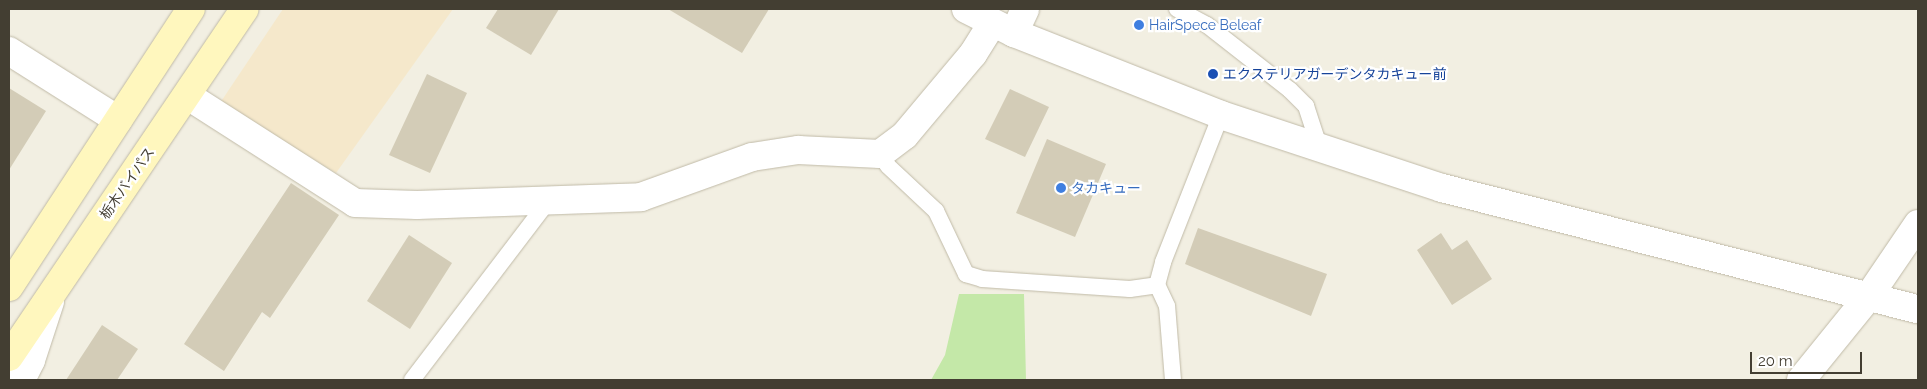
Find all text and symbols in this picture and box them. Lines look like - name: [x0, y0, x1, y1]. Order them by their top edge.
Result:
- place label: HairSpece Beleaf: [1149, 17, 1261, 33]
- marker: HairSpece Beleaf: [1133, 19, 1145, 31]
- place label: エクステリアガーデンタカキュー前: [1223, 66, 1447, 82]
- marker: エクステリアガーデンタカキュー前: [1207, 68, 1219, 80]
- street label: 栃木バイパス: [96, 144, 158, 222]
- place label: タカキュー: [1071, 180, 1141, 196]
- marker: タカキュー: [1055, 182, 1067, 194]
- scale bar: [1752, 342, 1864, 374]
- text: 20 m: [1758, 352, 1793, 370]

